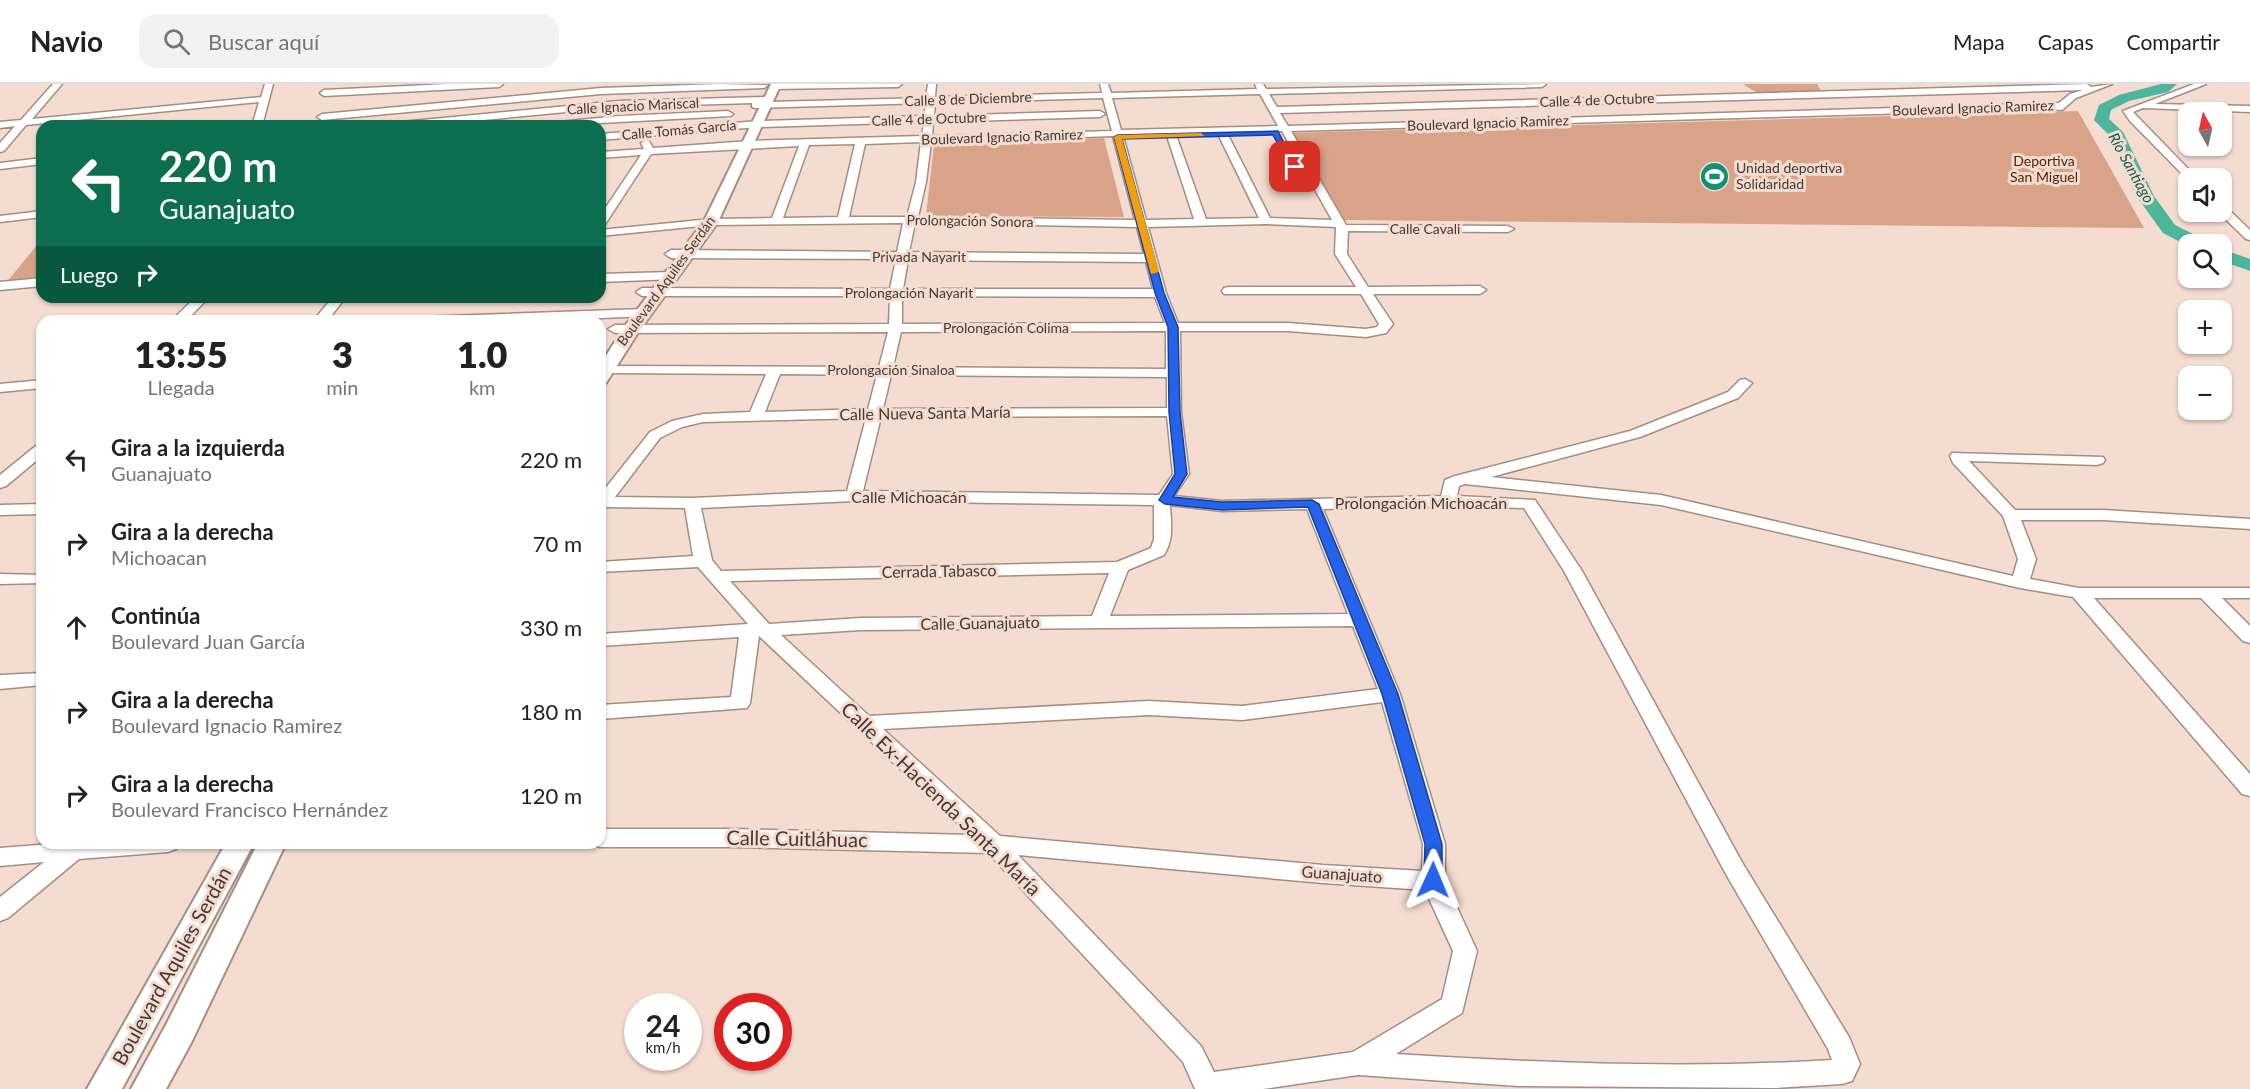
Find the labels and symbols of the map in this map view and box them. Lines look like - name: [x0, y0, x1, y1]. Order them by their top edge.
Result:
- street label: Calle 8 de Diciembre: [904, 88, 1032, 109]
- street label: Calle 4 de Octubre: [1539, 89, 1655, 110]
- street label: Calle Ignacio Mariscal: [566, 94, 700, 117]
- street label: Boulevard Ignacio Ramirez: [1892, 96, 2054, 119]
- north arrow: [2178, 102, 2232, 156]
- street label: Calle 4 de Octubre: [871, 108, 987, 129]
- street label: Boulevard Ignacio Ramirez: [1407, 111, 1569, 134]
- street label: Calle Tomás García: [621, 116, 737, 143]
- street label: Boulevard Ignacio Ramirez: [921, 125, 1083, 148]
- water label: Río Santiago: [2105, 129, 2159, 206]
- pin: [1269, 141, 1320, 192]
- park label: Deportiva San Miguel: [2010, 152, 2078, 185]
- place label: Unidad deportiva Solidaridad: [1736, 159, 1842, 192]
- sports icon: Unidad deportiva Solidaridad: [1699, 160, 1731, 192]
- street label: Prolongación Sonora: [906, 211, 1034, 230]
- street label: Boulevard Aquiles Serdán: [613, 213, 718, 349]
- street label: Calle Cavali: [1390, 220, 1460, 237]
- street label: Privada Nayarit: [872, 248, 966, 265]
- street label: Prolongación Nayarit: [845, 284, 973, 301]
- street label: Prolongación Colima: [943, 319, 1069, 336]
- street label: Prolongación Sinaloa: [827, 361, 955, 378]
- street label: Calle Nueva Santa María: [839, 402, 1011, 423]
- street label: Calle Michoacán: [851, 487, 967, 506]
- street label: Prolongación Michoacán: [1335, 493, 1507, 512]
- street label: Cerrada Tabasco: [881, 560, 997, 581]
- street label: Calle Guanajuato: [920, 612, 1040, 633]
- street label: Calle Ex-Hacienda Santa María: [837, 696, 1047, 900]
- street label: Calle Cuitláhuac: [726, 825, 868, 851]
- position arrow: [1401, 848, 1465, 912]
- street label: Guanajuato: [1301, 861, 1383, 886]
- street label: Boulevard Aquiles Serdán: [107, 862, 236, 1069]
- speed limit sign: 30: [714, 993, 792, 1071]

